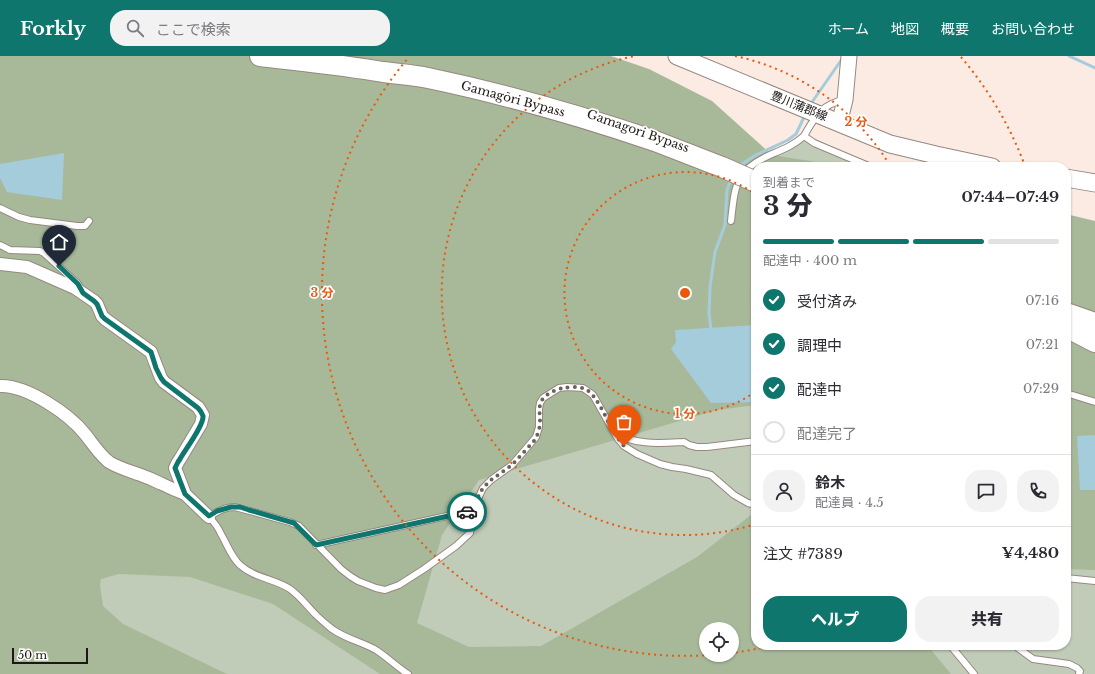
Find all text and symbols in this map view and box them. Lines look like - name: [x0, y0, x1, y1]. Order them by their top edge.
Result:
- search box: [110, 10, 390, 46]
- text: Forkly: [20, 17, 86, 40]
- icon: search: [124, 17, 146, 39]
- text: ここで検索: [156, 20, 231, 39]
- text: ホーム: [827, 20, 869, 38]
- text: 地図: [891, 20, 919, 38]
- text: 概要: [941, 20, 969, 38]
- text: お問い合わせ: [991, 20, 1075, 38]
- street label: Gamagōri Bypass: [459, 77, 567, 120]
- street label: 豊川蒲郡線: [769, 87, 830, 124]
- street label: Gamagori Bypass: [585, 106, 691, 155]
- text: 2 分: [844, 114, 868, 129]
- text: 到着まで: [763, 174, 815, 191]
- text: 07:44–07:49: [961, 187, 1059, 206]
- text: 3 分: [763, 190, 812, 222]
- pin: [42, 225, 76, 266]
- icon: home: [48, 231, 70, 253]
- text: 配達中 · 400 m: [763, 252, 857, 269]
- text: 3 分: [311, 285, 333, 300]
- centre of rings: [678, 286, 692, 300]
- icon: check: [763, 289, 785, 311]
- text: 受付済み: [797, 292, 857, 311]
- text: 07:16: [1025, 292, 1059, 309]
- icon: check: [763, 333, 785, 355]
- text: 調理中: [797, 336, 842, 355]
- text: 07:21: [1026, 336, 1059, 353]
- icon: check: [763, 377, 785, 399]
- text: 配達中: [797, 380, 842, 399]
- text: 07:29: [1023, 380, 1059, 397]
- pin: [607, 405, 641, 446]
- text: 1 分: [675, 406, 695, 421]
- icon: bag: [613, 411, 635, 433]
- text: 配達完了: [797, 424, 857, 443]
- button: person: [763, 470, 805, 512]
- button: chat: [965, 470, 1007, 512]
- button: phone: [1017, 470, 1059, 512]
- text: 鈴木: [815, 473, 845, 492]
- courier: [447, 492, 487, 532]
- text: 配達員 · 4.5: [815, 494, 884, 511]
- icon: car: [456, 501, 478, 523]
- text: ¥4,480: [1002, 543, 1059, 562]
- text: 注文 #7389: [763, 544, 843, 563]
- button: ヘルプ: [763, 596, 907, 642]
- button: 共有: [915, 596, 1059, 642]
- map controls: [699, 622, 739, 662]
- button: locate: [699, 622, 739, 662]
- scale bar: [12, 646, 88, 665]
- text: 50 m: [18, 648, 47, 662]

